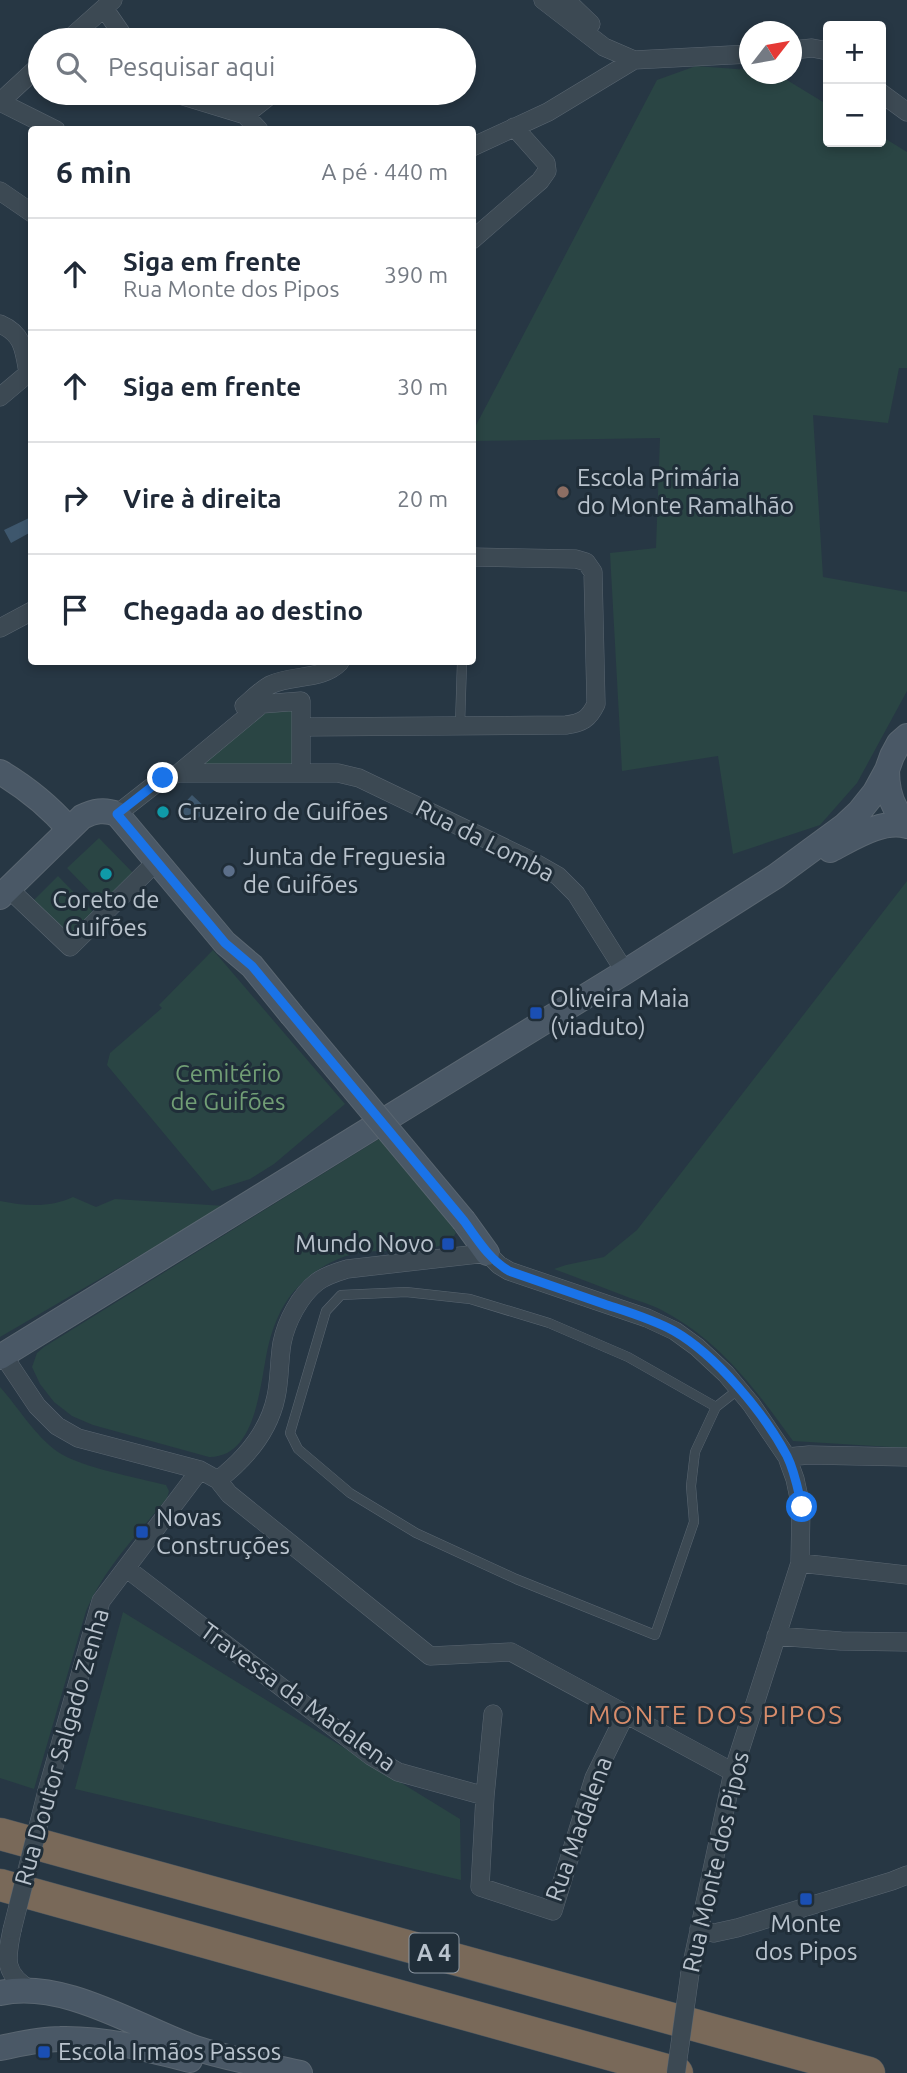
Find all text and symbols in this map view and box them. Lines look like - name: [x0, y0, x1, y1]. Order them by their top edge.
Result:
- north arrow: [739, 21, 802, 84]
- map controls: [823, 21, 886, 147]
- button: +: [823, 21, 886, 84]
- search box: [28, 28, 476, 105]
- icon: search: [52, 48, 90, 86]
- text: Pesquisar aqui: [108, 52, 275, 81]
- button: −: [823, 84, 886, 147]
- text: 6 min: [56, 155, 132, 189]
- text: A pé · 440 m: [321, 159, 448, 184]
- text: Siga em frente: [123, 247, 301, 276]
- icon: ahead: [56, 255, 94, 293]
- text: 390 m: [384, 262, 448, 287]
- text: Rua Monte dos Pipos: [123, 276, 339, 301]
- icon: ahead: [56, 367, 94, 405]
- text: Siga em frente: [123, 372, 301, 401]
- text: 30 m: [397, 374, 448, 399]
- place label: Escola Primária do Monte Ramalhão: [577, 464, 794, 519]
- icon: right: [56, 479, 94, 517]
- text: Vire à direita: [123, 484, 282, 513]
- marker: Escola Primária do Monte Ramalhão: [555, 484, 571, 500]
- text: 20 m: [397, 486, 448, 511]
- icon: arrive: [56, 591, 94, 629]
- text: Chegada ao destino: [123, 596, 363, 625]
- route end: [147, 762, 178, 793]
- street label: Rua da Lomba: [412, 794, 559, 887]
- place label: Cruzeiro de Guifões: [177, 798, 388, 825]
- marker: Cruzeiro de Guifões: [155, 804, 171, 820]
- place label: Junta de Freguesia de Guifões: [243, 843, 446, 898]
- marker: Junta de Freguesia de Guifões: [221, 863, 237, 879]
- marker: Coreto de Guifões: [98, 866, 114, 882]
- place label: Coreto de Guifões: [52, 886, 160, 941]
- place label: Oliveira Maia (viaduto): [550, 985, 690, 1040]
- marker: Oliveira Maia (viaduto): [528, 1005, 544, 1021]
- park label: Cemitério de Guifões: [170, 1060, 286, 1115]
- place label: Mundo Novo: [295, 1230, 434, 1257]
- marker: Mundo Novo: [440, 1236, 456, 1252]
- route start: [786, 1491, 817, 1522]
- place label: Novas Construções: [156, 1504, 290, 1559]
- marker: Novas Construções: [134, 1524, 150, 1540]
- street label: Rua Doutor Salgado Zenha: [9, 1605, 114, 1888]
- street label: Travessa da Madalena: [195, 1617, 401, 1776]
- district label: MONTE DOS PIPOS: [588, 1700, 844, 1729]
- street label: Rua Monte dos Pipos: [677, 1749, 754, 1975]
- street label: Rua Madalena: [540, 1753, 617, 1905]
- marker: Monte dos Pipos: [798, 1891, 814, 1907]
- place label: Monte dos Pipos: [755, 1910, 857, 1965]
- road number: A 4: [410, 1934, 458, 1972]
- place label: Escola Irmãos Passos: [58, 2038, 281, 2065]
- marker: Escola Irmãos Passos: [36, 2044, 52, 2060]

